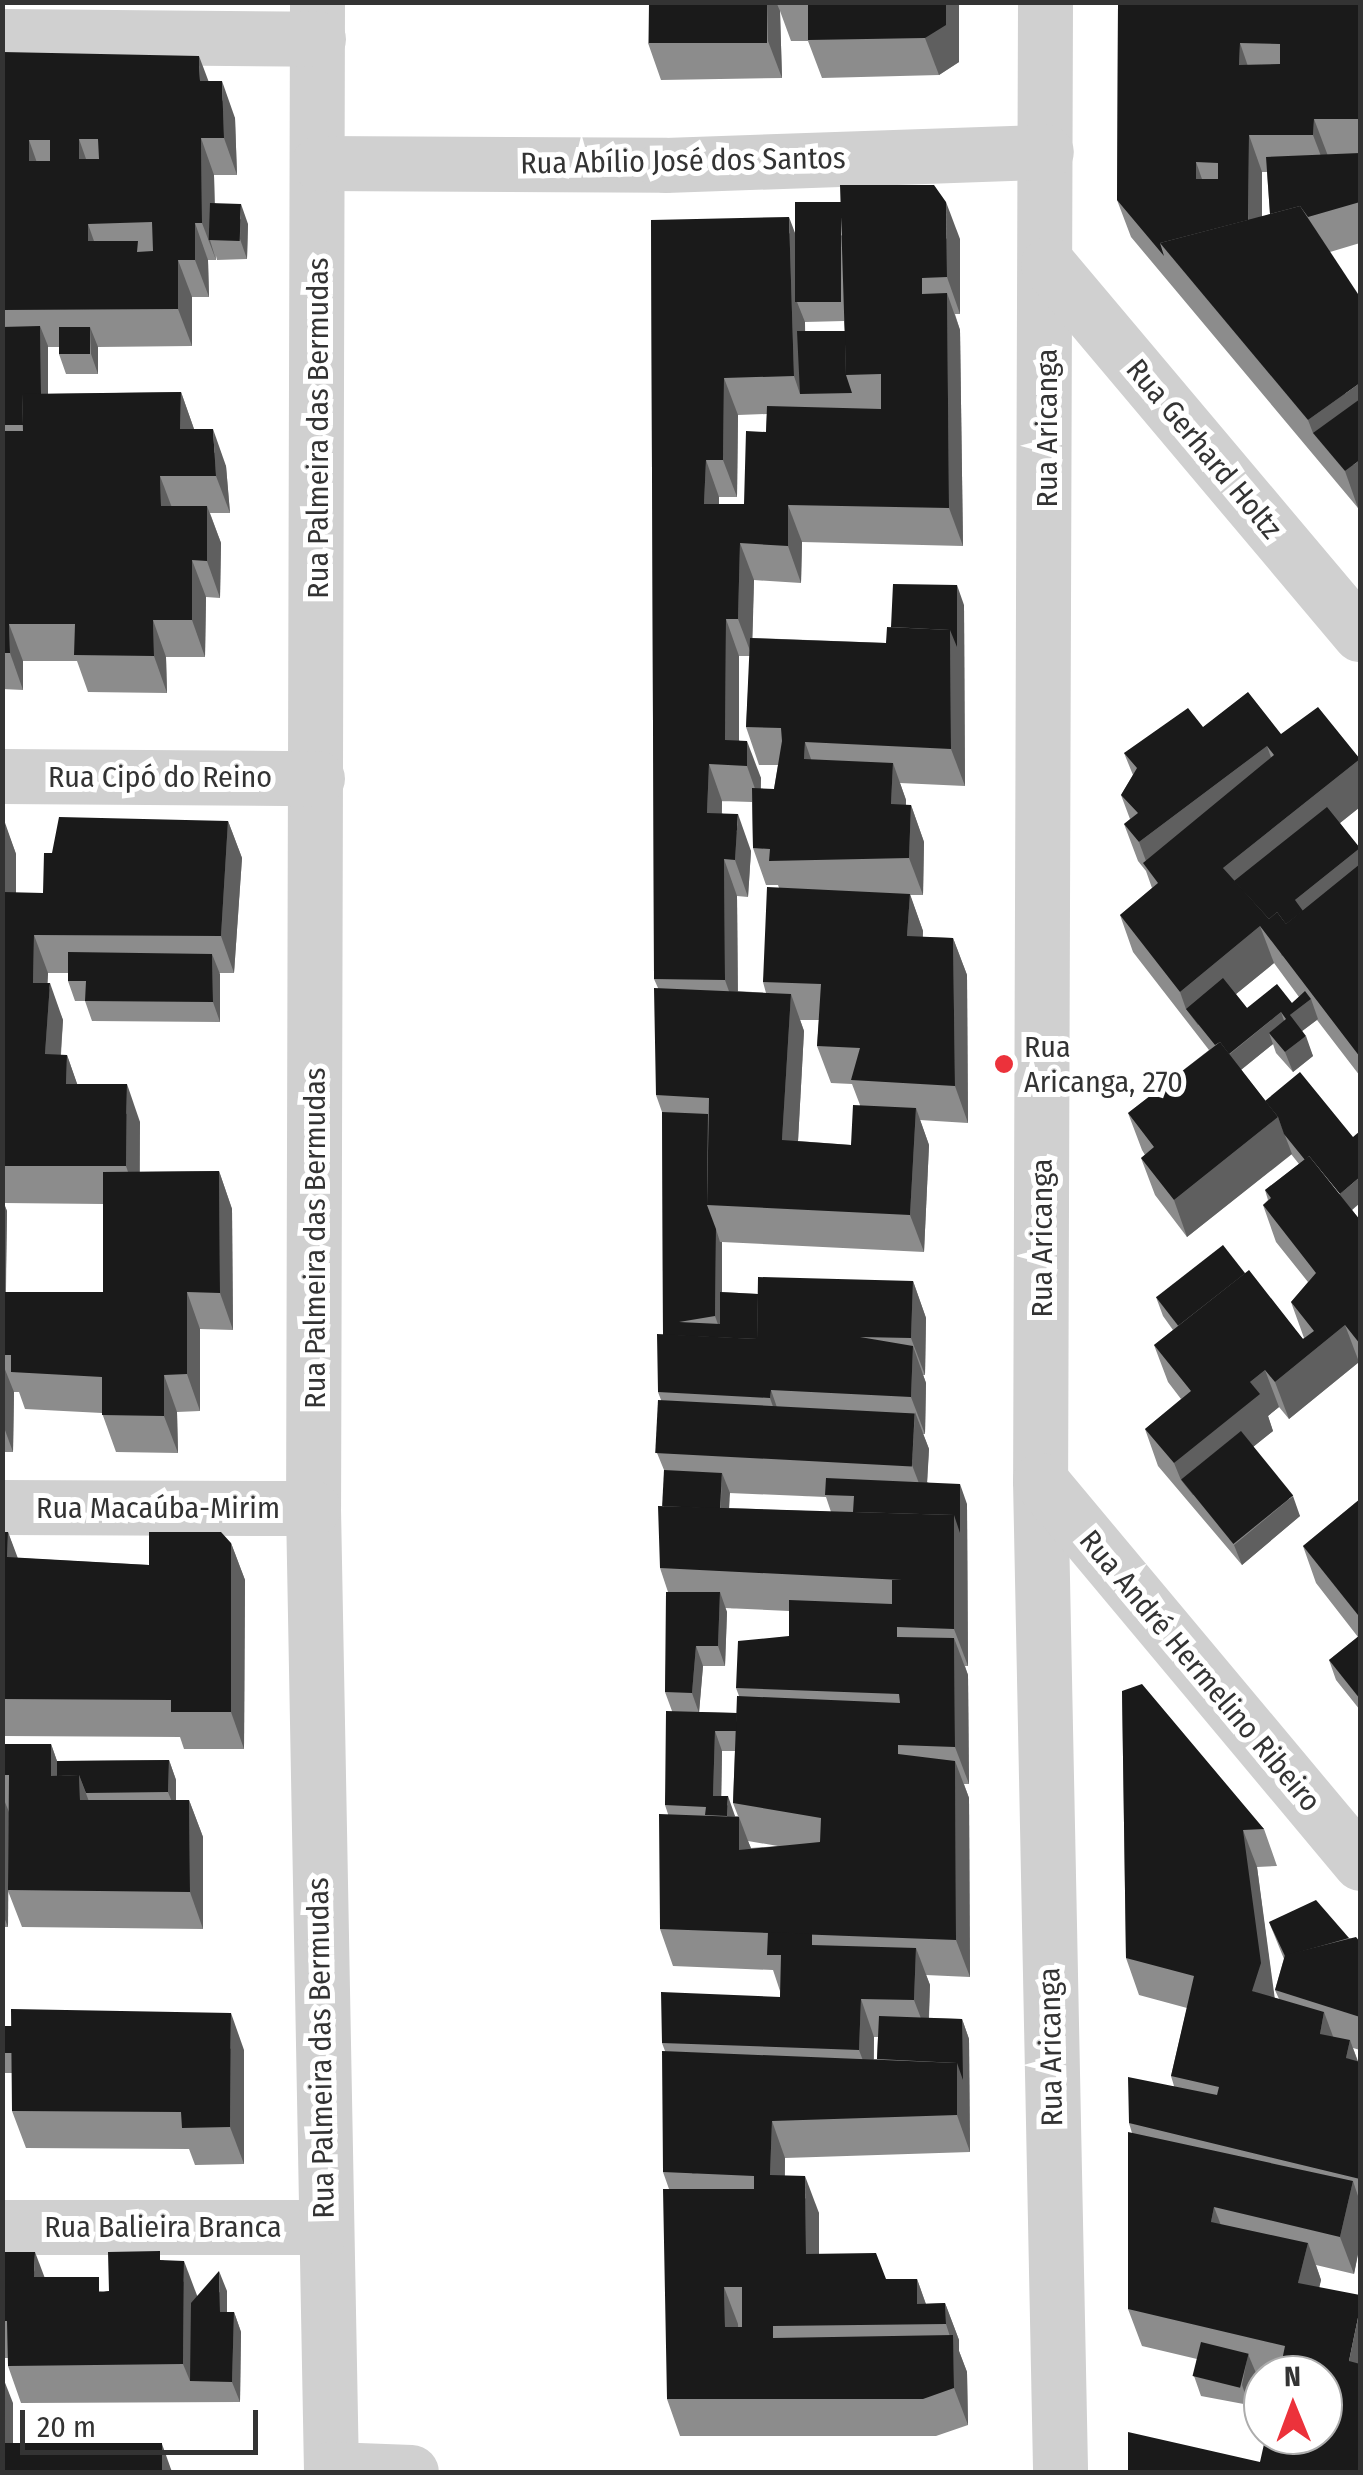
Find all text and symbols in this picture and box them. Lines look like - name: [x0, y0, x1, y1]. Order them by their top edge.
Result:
- street label: Rua Abílio José dos Santos: [520, 140, 846, 182]
- street label: Rua Palmeira das Bermudas: [300, 257, 336, 599]
- street label: Rua Aricanga: [1029, 349, 1065, 507]
- street label: Rua Gerhard Holtz: [1119, 352, 1289, 546]
- street label: Rua Cipó do Reino: [48, 759, 272, 795]
- place label: Rua Aricanga, 270: [1024, 1029, 1183, 1100]
- marker: Rua Aricanga, 270: [993, 1053, 1015, 1075]
- street label: Rua Palmeira das Bermudas: [297, 1067, 333, 1409]
- street label: Rua Aricanga: [1024, 1159, 1060, 1317]
- street label: Rua Macaúba-Mirim: [36, 1490, 280, 1526]
- street label: Rua André Hermelino Ribeiro: [1072, 1523, 1328, 1819]
- street label: Rua Palmeira das Bermudas: [300, 1877, 342, 2219]
- street label: Rua Aricanga: [1032, 1967, 1070, 2127]
- street label: Rua Balieira Branca: [44, 2209, 282, 2245]
- north arrow: [1243, 2355, 1343, 2455]
- text: N: [1284, 2360, 1301, 2393]
- scale bar: [25, 2390, 262, 2452]
- text: 20 m: [37, 2409, 96, 2445]

